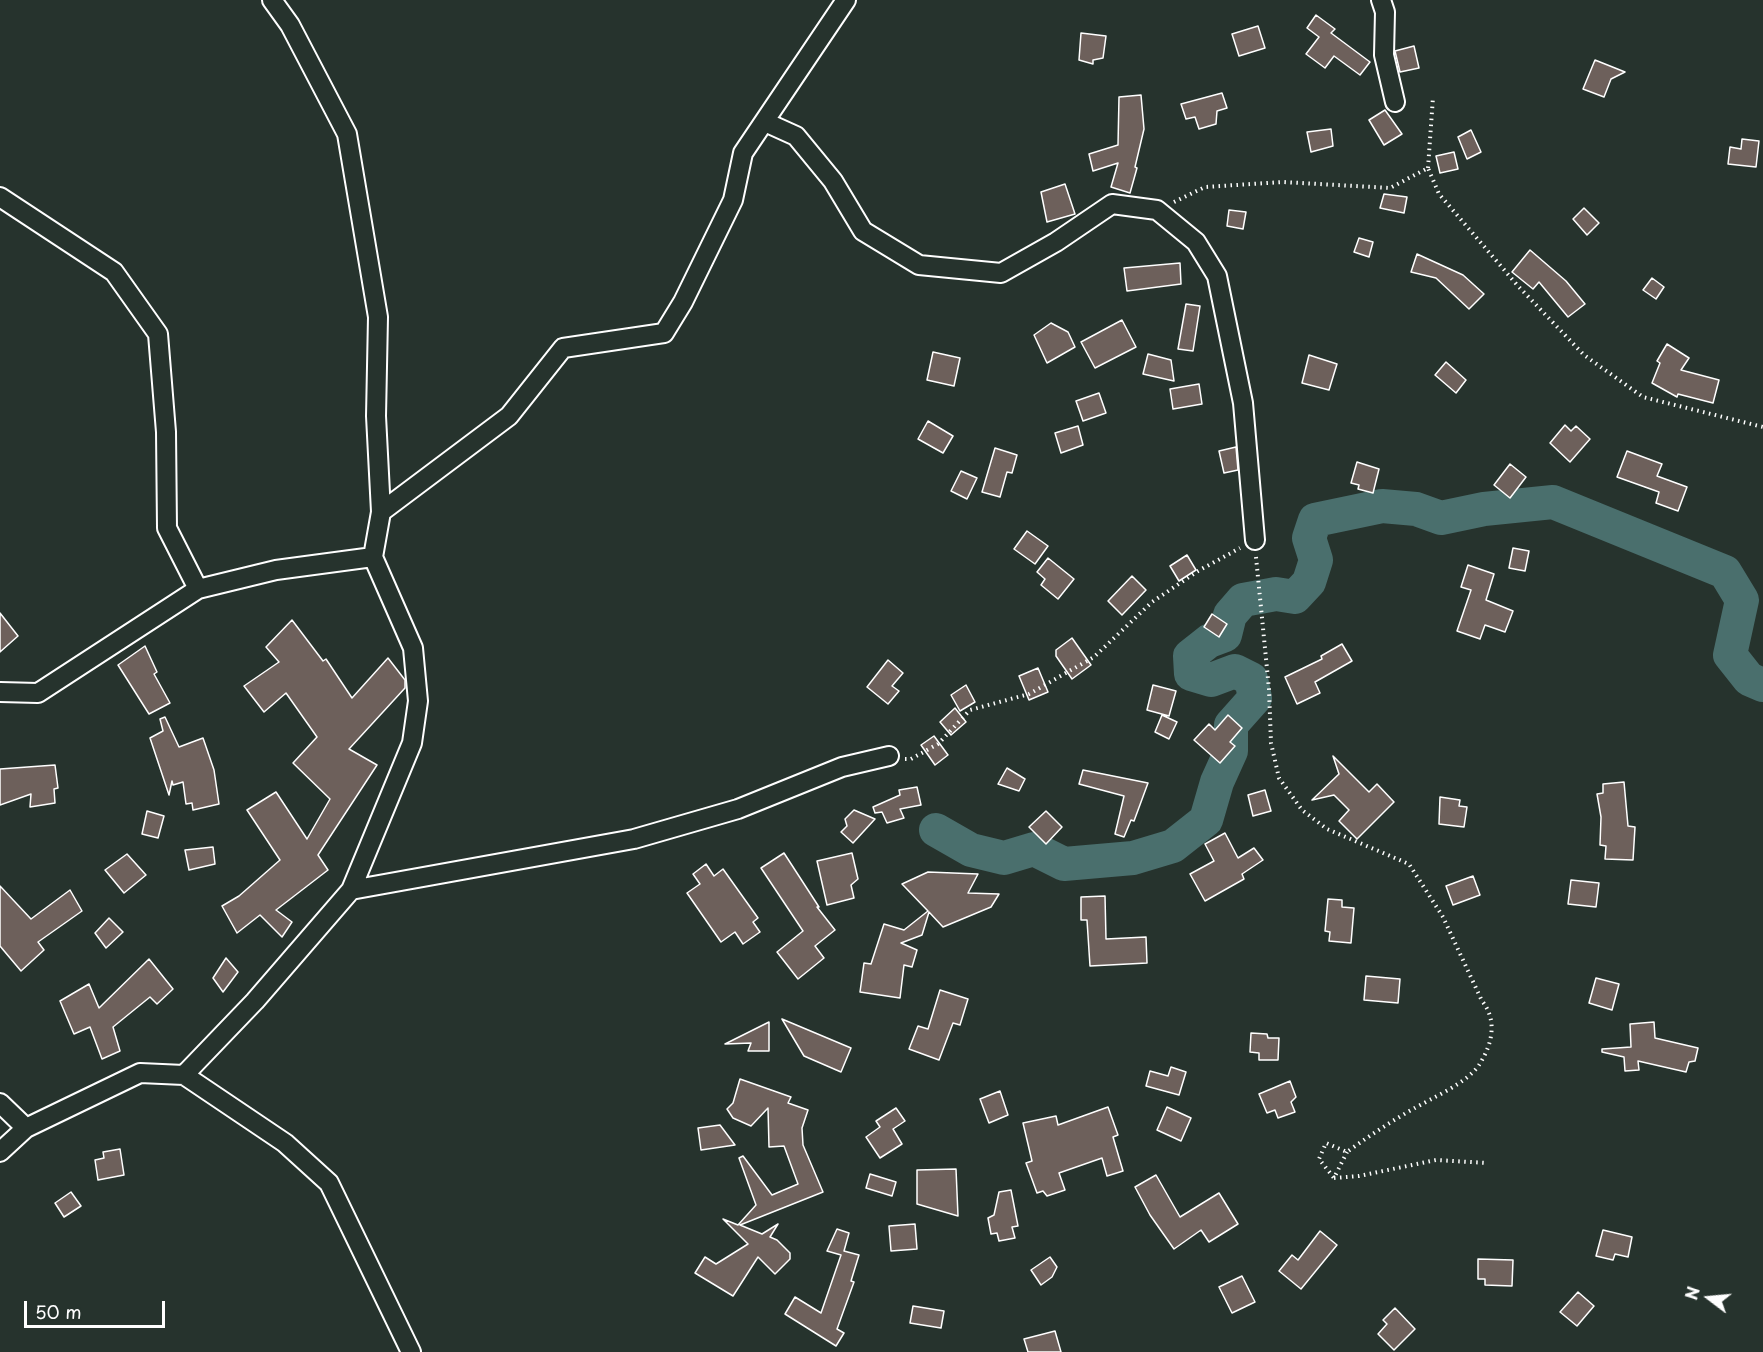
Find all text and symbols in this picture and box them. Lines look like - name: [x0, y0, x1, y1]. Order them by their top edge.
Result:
- north arrow: [1679, 1268, 1739, 1328]
- text: N: [1678, 1284, 1705, 1302]
- scale bar: [27, 1289, 168, 1327]
- text: 50 m: [35, 1298, 82, 1325]

